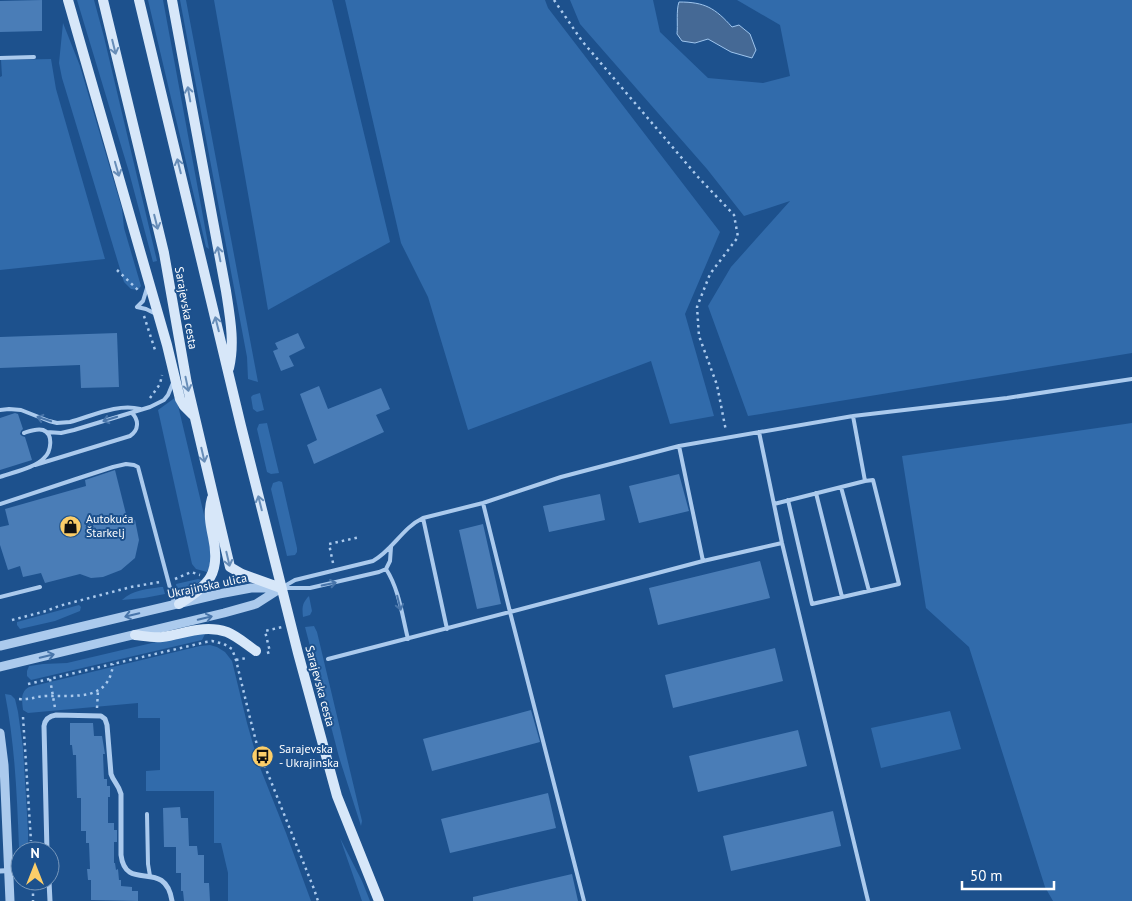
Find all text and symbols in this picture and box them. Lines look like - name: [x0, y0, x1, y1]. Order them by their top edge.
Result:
- one-way arrow: [110, 39, 119, 55]
- one-way arrow: [184, 87, 193, 103]
- one-way arrow: [174, 158, 183, 174]
- one-way arrow: [113, 160, 122, 176]
- one-way arrow: [152, 214, 161, 230]
- one-way arrow: [213, 246, 223, 262]
- street label: Sarajevska cesta: [172, 266, 201, 350]
- one-way arrow: [212, 316, 221, 332]
- one-way arrow: [182, 376, 192, 392]
- one-way arrow: [36, 414, 52, 423]
- one-way arrow: [103, 415, 119, 425]
- one-way arrow: [199, 446, 208, 462]
- one-way arrow: [255, 495, 264, 511]
- place label: Autokuća Štarkelj: [86, 511, 133, 540]
- shop icon: Autokuća Štarkelj: [58, 514, 82, 538]
- one-way arrow: [224, 550, 233, 566]
- street label: Ukrajinska ulica: [166, 570, 248, 601]
- one-way arrow: [321, 579, 337, 588]
- one-way arrow: [395, 594, 404, 610]
- one-way arrow: [124, 611, 140, 620]
- one-way arrow: [197, 613, 213, 622]
- street label: Sarajevska cesta: [302, 644, 339, 728]
- one-way arrow: [39, 651, 55, 660]
- place label: Sarajevska - Ukrajinska: [279, 741, 339, 770]
- bus stop icon: Sarajevska - Ukrajinska: [251, 744, 275, 768]
- north arrow: [10, 841, 60, 891]
- text: N: [30, 844, 40, 862]
- scale bar: [962, 858, 1054, 890]
- text: 50 m: [970, 866, 1003, 885]

